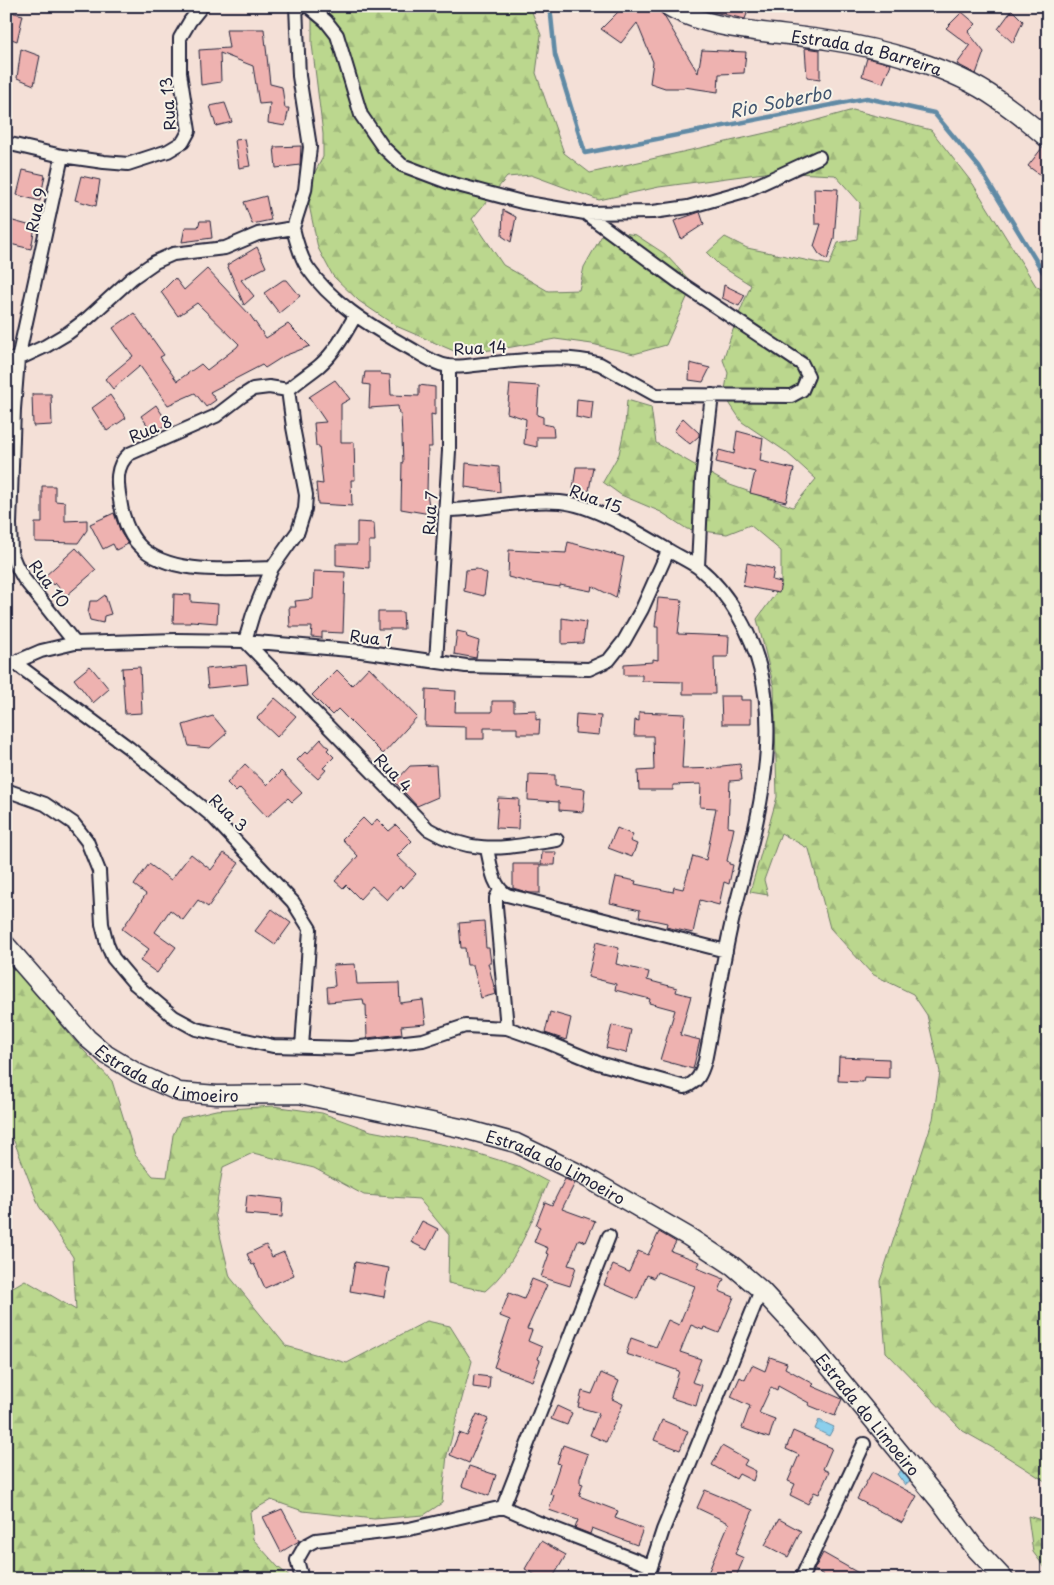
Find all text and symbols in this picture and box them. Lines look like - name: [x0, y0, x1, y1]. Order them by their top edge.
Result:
- street label: Estrada da Barreira: [790, 23, 946, 81]
- street label: Rua 13: [153, 76, 181, 132]
- water label: Rio Soberbo: [727, 78, 834, 124]
- street label: Rua 9: [19, 185, 51, 235]
- street label: Rua 14: [453, 334, 507, 360]
- street label: Rua 8: [124, 408, 176, 448]
- street label: Rua 15: [566, 477, 626, 519]
- street label: Rua 7: [415, 490, 443, 536]
- street label: Rua 10: [24, 554, 76, 612]
- street label: Rua 1: [348, 623, 394, 651]
- street label: Rua 4: [369, 747, 419, 797]
- street label: Rua 3: [204, 787, 254, 837]
- street label: Estrada do Limoeiro: [90, 1038, 239, 1107]
- street label: Estrada do Limoeiro: [483, 1123, 630, 1210]
- street label: Estrada do Limoeiro: [811, 1347, 926, 1481]

